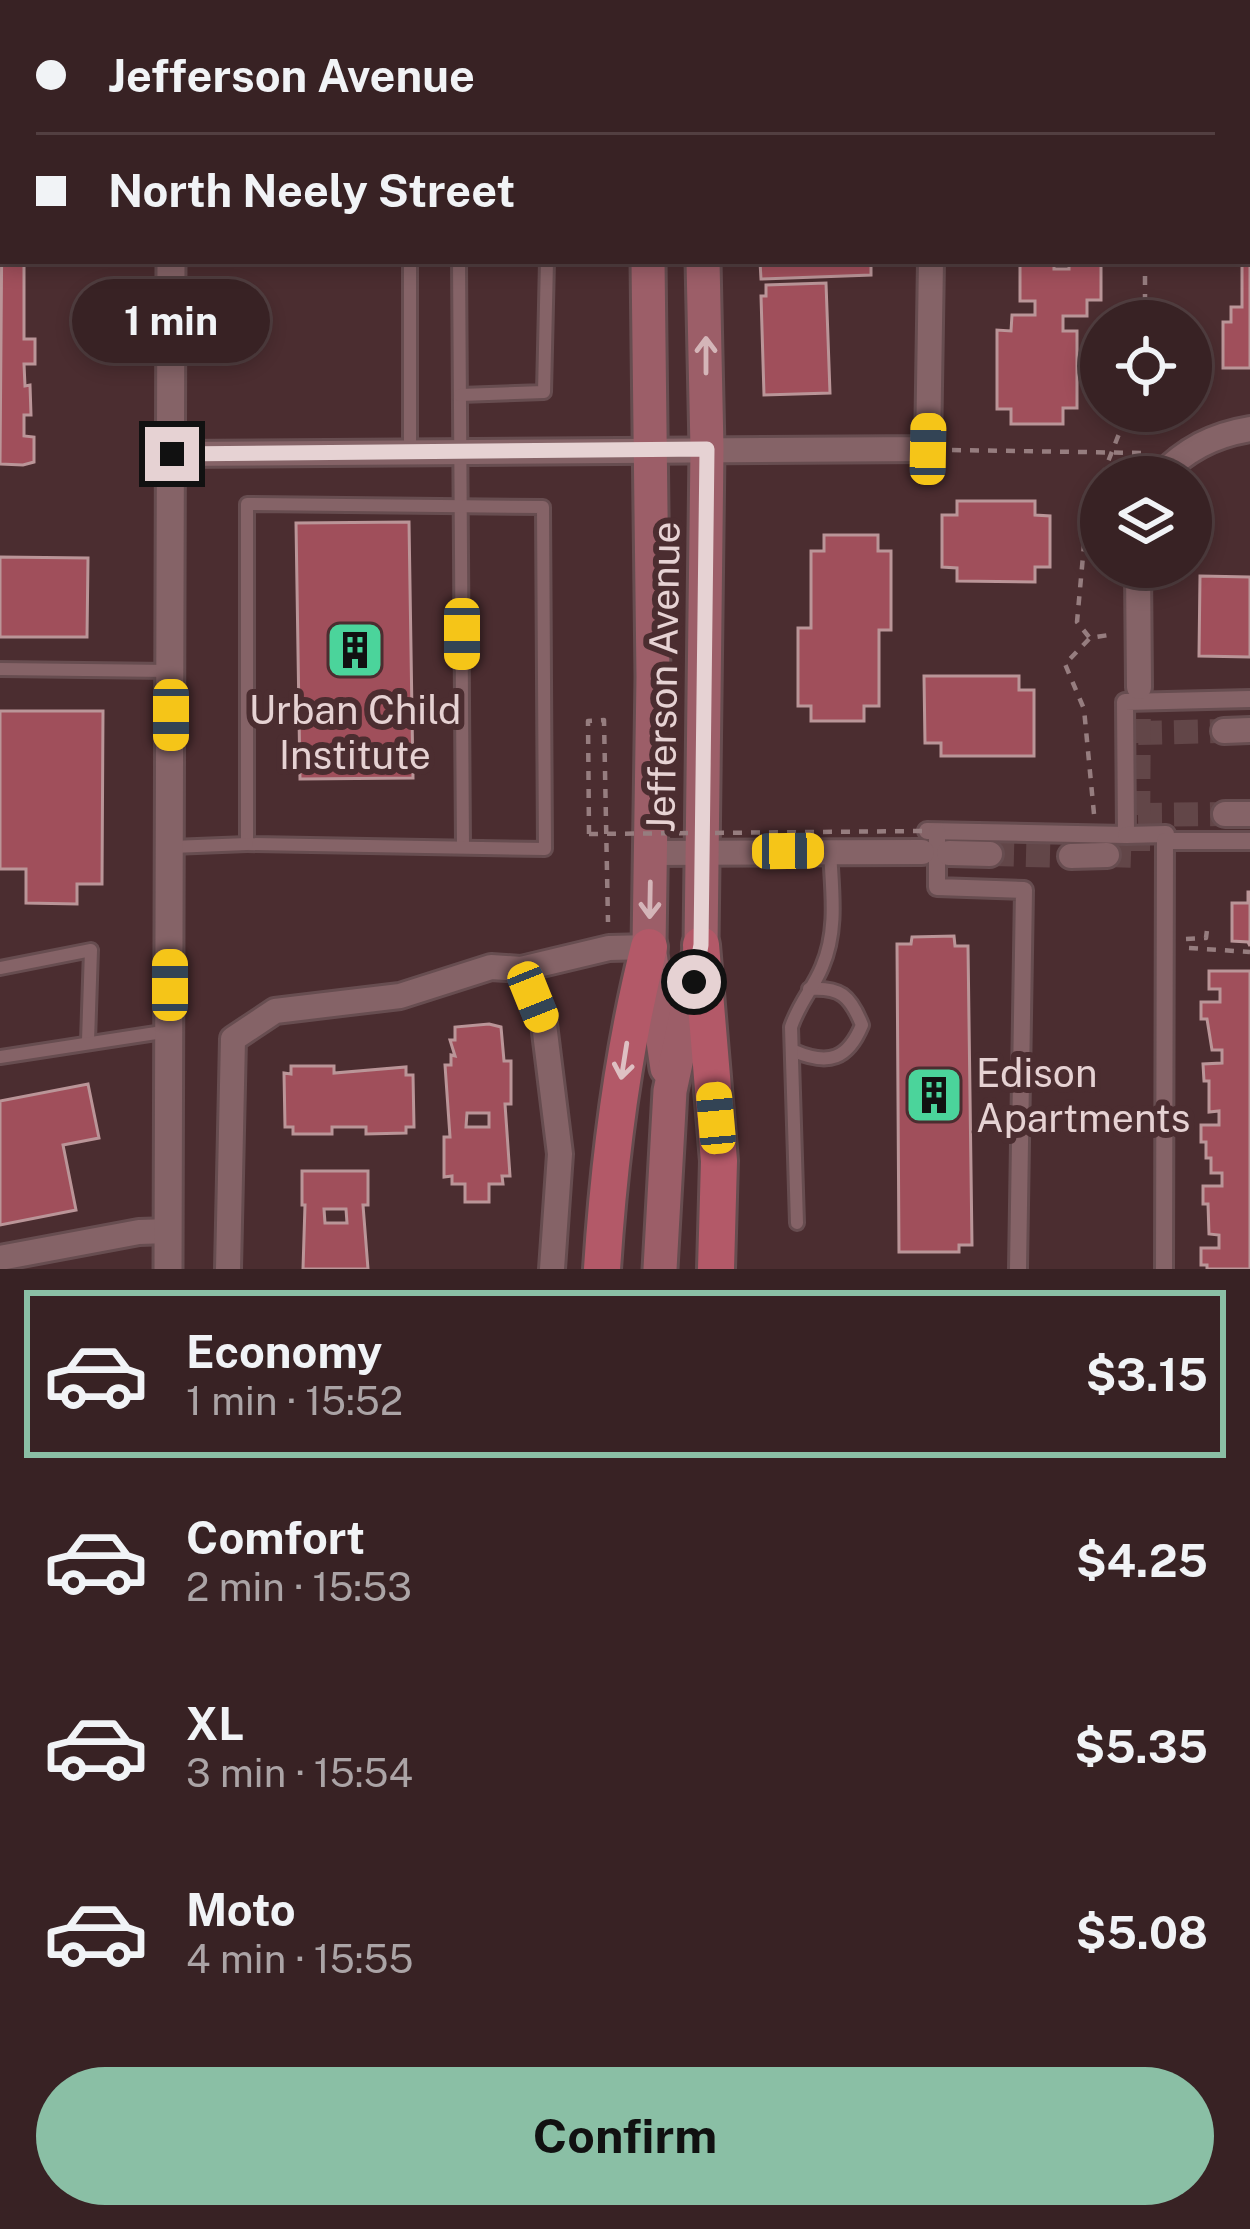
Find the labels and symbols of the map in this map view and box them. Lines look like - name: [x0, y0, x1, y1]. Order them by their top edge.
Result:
- callout: 1 min: [73, 280, 271, 364]
- one-way arrow: [695, 336, 718, 375]
- car: [909, 413, 947, 485]
- route end: [145, 427, 199, 481]
- street label: Jefferson Avenue: [637, 521, 689, 833]
- car: [444, 598, 480, 670]
- building icon: Urban Child Institute: [324, 619, 386, 681]
- car: [153, 679, 189, 751]
- place label: Urban Child Institute: [249, 687, 461, 778]
- car: [752, 832, 824, 870]
- one-way arrow: [639, 880, 661, 919]
- car: [152, 949, 188, 1021]
- route start: [667, 955, 721, 1009]
- car: [503, 957, 563, 1037]
- one-way arrow: [612, 1041, 635, 1080]
- place label: Edison Apartments: [976, 1050, 1190, 1141]
- building icon: Edison Apartments: [903, 1064, 965, 1126]
- car: [695, 1081, 737, 1155]

